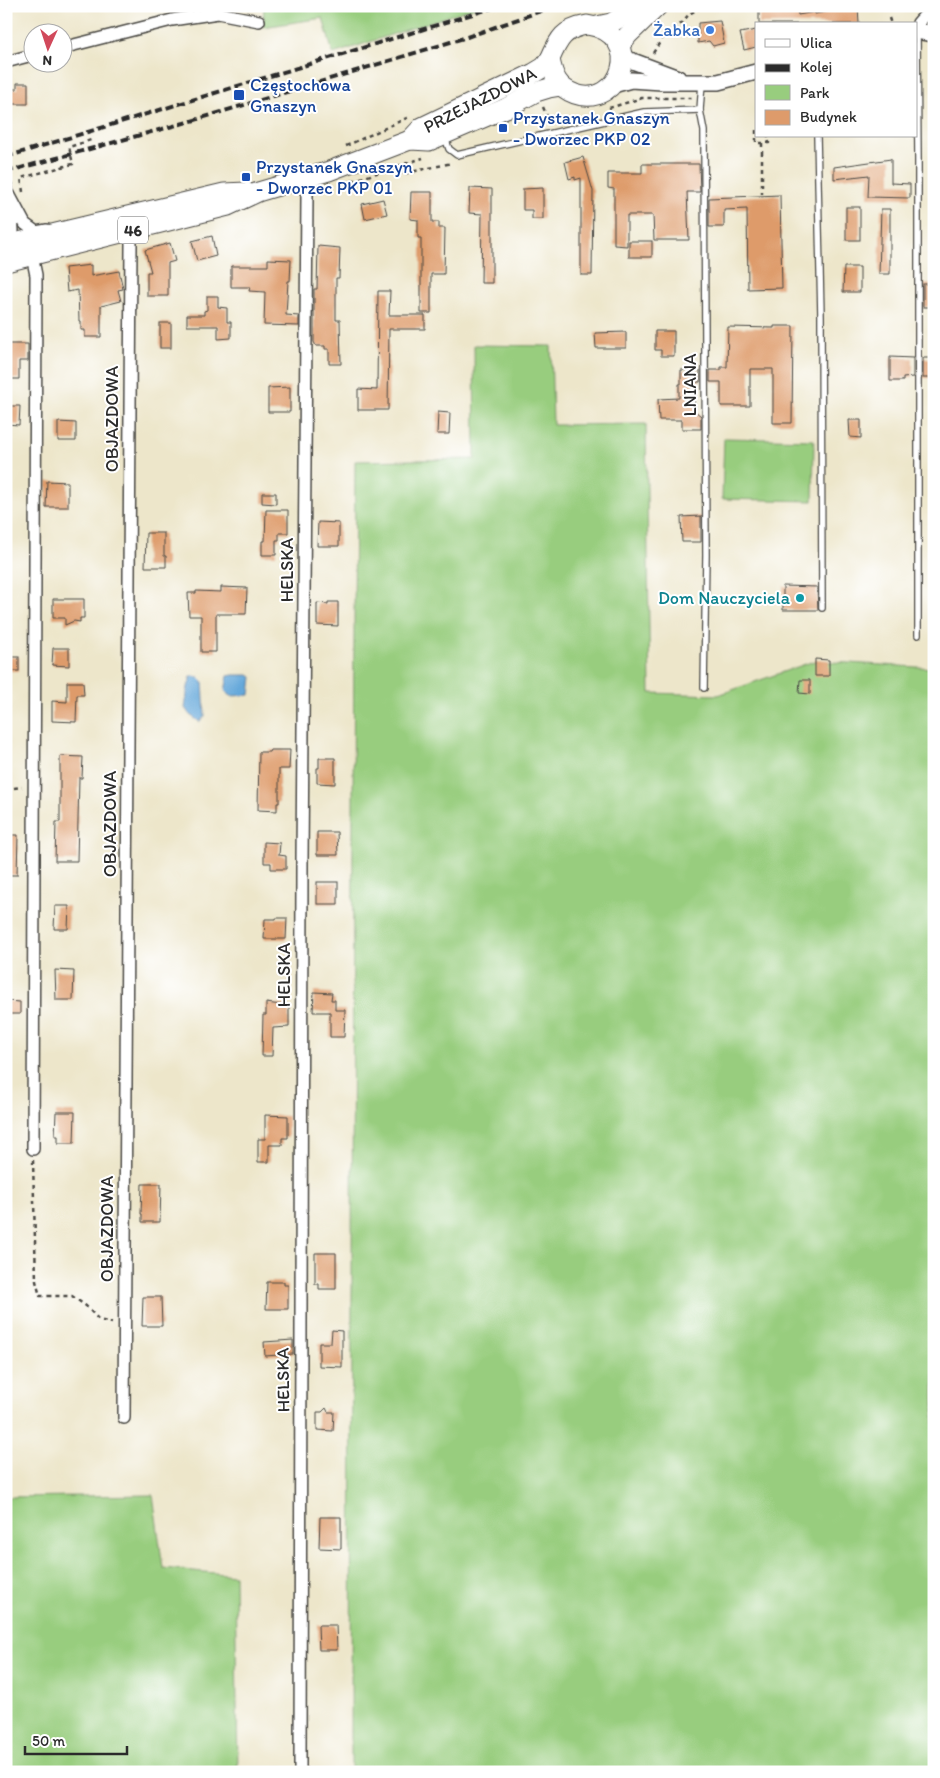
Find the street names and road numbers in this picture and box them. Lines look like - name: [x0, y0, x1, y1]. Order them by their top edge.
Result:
- street label: PRZEJAZDOWA: [420, 62, 541, 138]
- road number: 46: [118, 216, 148, 244]
- street label: LNIANA: [679, 353, 701, 417]
- street label: OBJAZDOWA: [101, 365, 123, 472]
- street label: HELSKA: [276, 537, 298, 602]
- street label: OBJAZDOWA: [99, 770, 121, 877]
- street label: HELSKA: [273, 942, 295, 1007]
- street label: OBJAZDOWA: [96, 1175, 118, 1282]
- street label: HELSKA: [271, 1347, 295, 1412]

